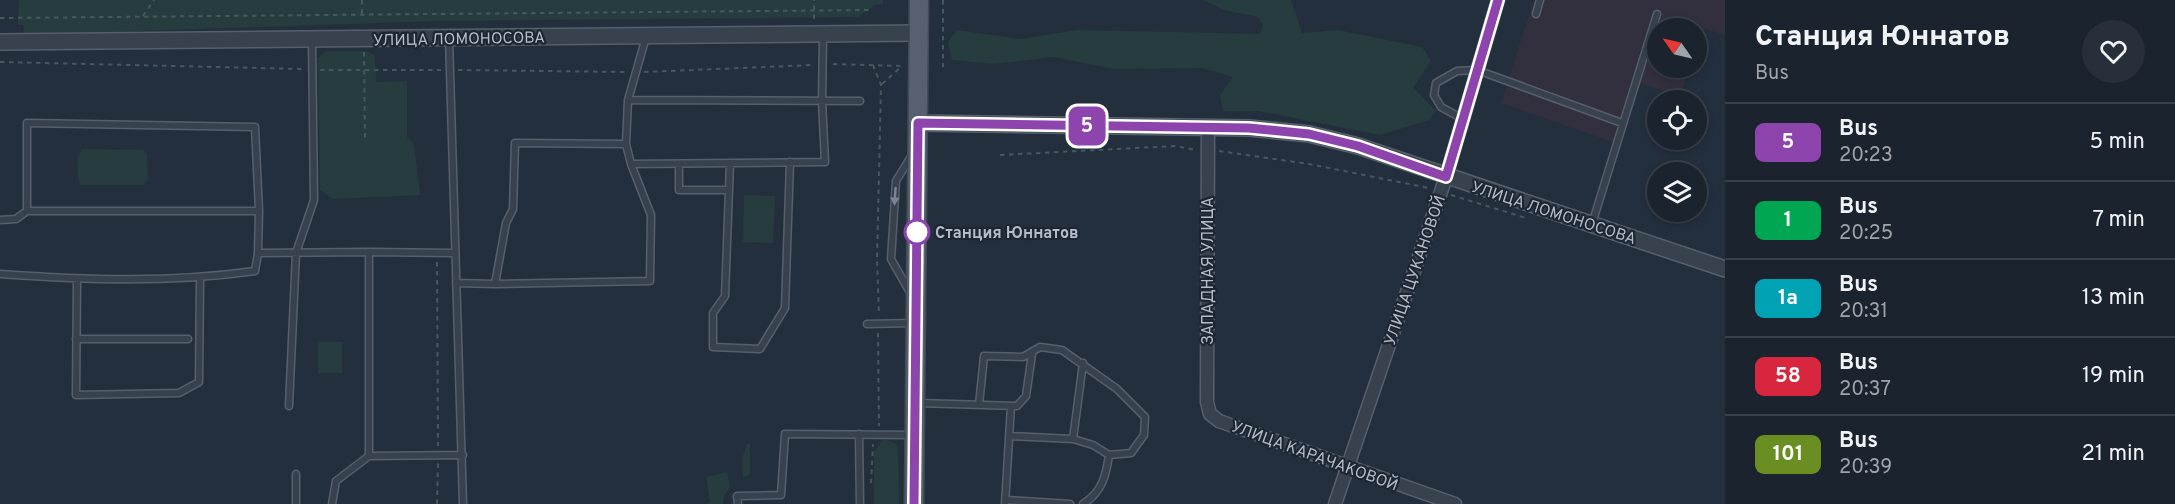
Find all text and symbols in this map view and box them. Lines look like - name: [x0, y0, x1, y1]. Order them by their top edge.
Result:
- north arrow: [1647, 18, 1707, 78]
- map controls: [1647, 18, 1707, 222]
- text: Станция Юннатов: [1755, 20, 2010, 56]
- button: heart: [2082, 20, 2145, 83]
- street label: УЛИЦА ЛОМОНОСОВА: [373, 28, 545, 52]
- text: Bus: [1755, 61, 1789, 87]
- button: locate: [1647, 90, 1707, 150]
- line badge: 5: [1068, 106, 1106, 146]
- text: 5: [1081, 113, 1093, 140]
- text: Bus: [1839, 116, 1878, 143]
- text: 5: [1782, 129, 1794, 156]
- text: 5 min: [2090, 129, 2145, 156]
- text: 20:23: [1839, 143, 1893, 169]
- button: layers: [1647, 162, 1707, 222]
- street label: УЛИЦА ЛОМОНОСОВА: [1468, 178, 1638, 250]
- one-way arrow: [890, 187, 900, 206]
- street label: УЛИЦА ЦУКАНОВОЙ: [1379, 192, 1451, 348]
- text: Bus: [1839, 194, 1878, 221]
- street label: ЗАПАДНАЯ УЛИЦА: [1199, 197, 1219, 345]
- text: 1: [1784, 207, 1792, 234]
- text: 7 min: [2093, 207, 2145, 234]
- marker: Станция Юннатов: [904, 219, 930, 245]
- text: 20:25: [1839, 221, 1893, 247]
- place label: Станция Юннатов: [935, 224, 1079, 244]
- text: Bus: [1839, 272, 1878, 299]
- text: 1а: [1778, 285, 1798, 312]
- text: 13 min: [2082, 285, 2145, 312]
- text: 20:31: [1839, 299, 1888, 325]
- text: Bus: [1839, 350, 1878, 377]
- text: 58: [1775, 363, 1801, 390]
- text: 19 min: [2082, 363, 2145, 390]
- text: 20:37: [1839, 377, 1891, 403]
- street label: УЛИЦА КАРАЧАКОВОЙ: [1228, 415, 1401, 496]
- text: Bus: [1839, 428, 1878, 455]
- text: 101: [1773, 441, 1803, 468]
- text: 21 min: [2082, 441, 2145, 468]
- text: 20:39: [1839, 455, 1892, 481]

